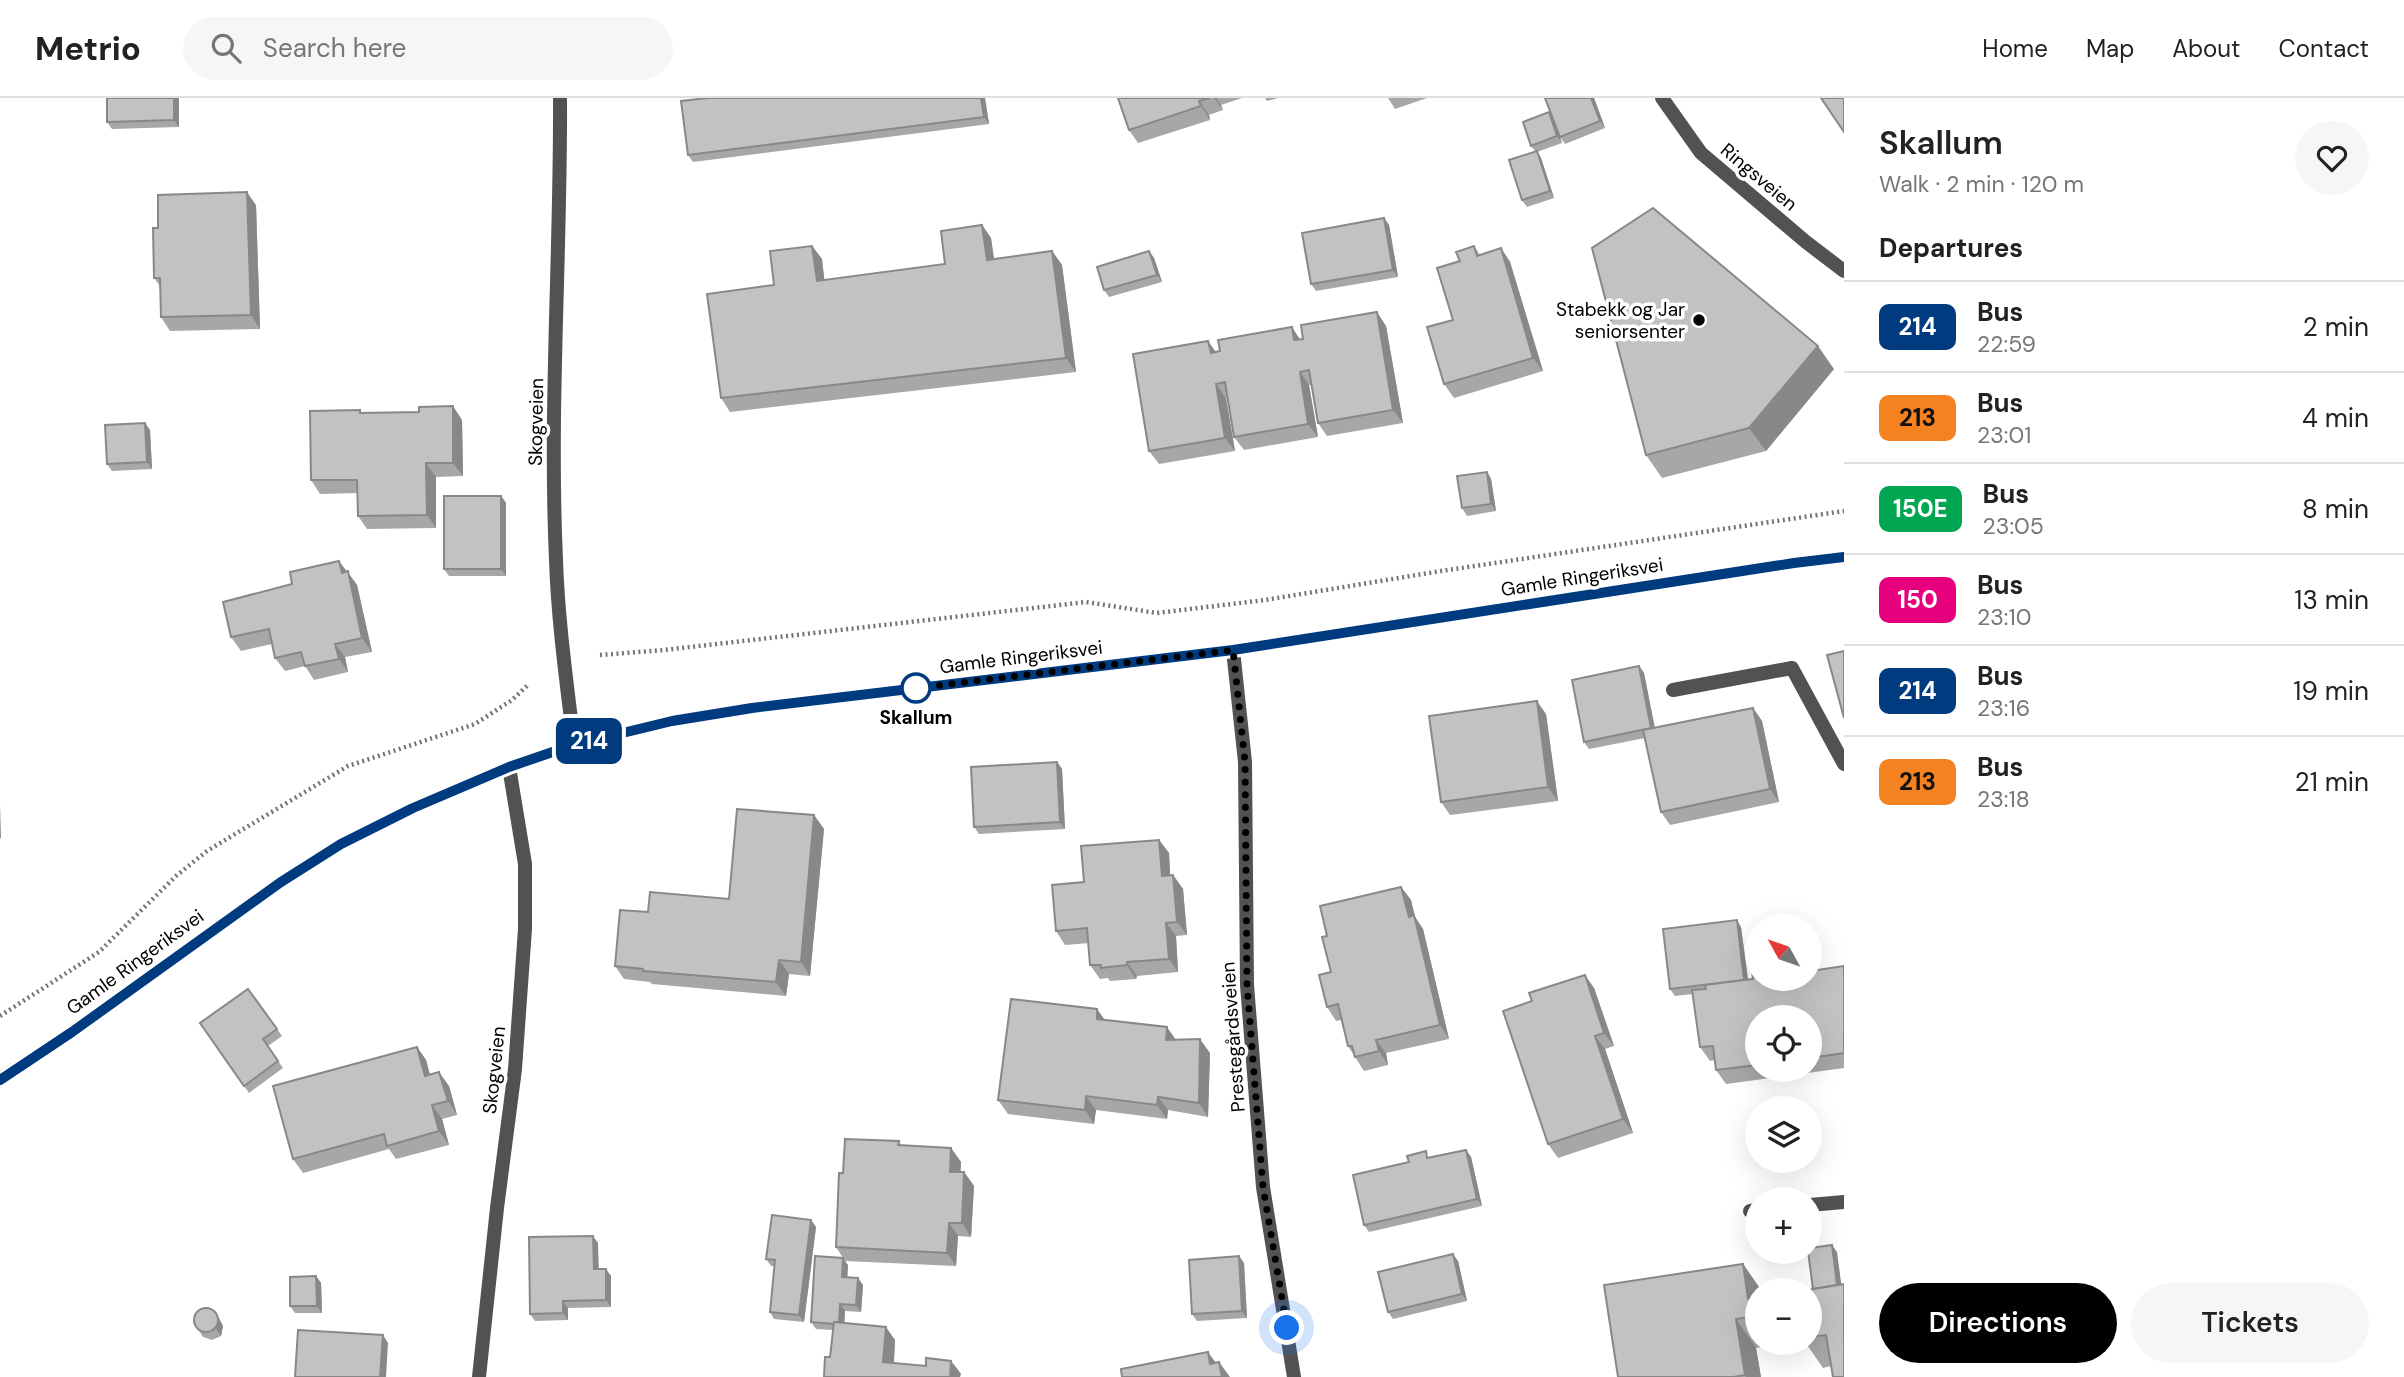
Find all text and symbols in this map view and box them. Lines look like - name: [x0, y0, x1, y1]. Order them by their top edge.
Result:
- search box: [183, 17, 673, 80]
- text: Metrio: [35, 27, 141, 70]
- icon: search: [207, 29, 245, 67]
- text: Search here: [263, 31, 406, 65]
- text: Home: [1982, 33, 2048, 64]
- text: Map: [2086, 33, 2134, 64]
- text: About: [2172, 33, 2241, 64]
- text: Contact: [2279, 33, 2369, 64]
- text: Skallum: [1879, 121, 2003, 164]
- button: heart: [2295, 121, 2369, 195]
- street label: Ringsveien: [1715, 138, 1803, 216]
- text: Walk · 2 min · 120 m: [1879, 169, 2084, 199]
- text: Departures: [1879, 231, 2023, 265]
- text: Bus: [1977, 295, 2023, 329]
- place label: Stabekk og Jar seniorsenter: [1556, 297, 1685, 344]
- text: 2 min: [2303, 310, 2369, 344]
- text: 214: [1898, 311, 1937, 342]
- marker: Stabekk og Jar seniorsenter: [1691, 312, 1707, 328]
- text: 22:59: [1977, 329, 2036, 359]
- street label: Skogveien: [523, 378, 549, 466]
- text: Bus: [1977, 386, 2023, 420]
- text: 4 min: [2302, 401, 2369, 435]
- text: 213: [1899, 402, 1936, 433]
- text: 23:01: [1977, 420, 2031, 450]
- text: Bus: [1983, 477, 2029, 511]
- text: 8 min: [2302, 492, 2369, 526]
- text: 150E: [1893, 493, 1948, 524]
- text: 23:05: [1983, 511, 2044, 541]
- street label: Gamle Ringeriksvei: [1499, 552, 1665, 602]
- text: Bus: [1977, 568, 2023, 602]
- text: 13 min: [2294, 583, 2369, 617]
- text: 150: [1897, 584, 1938, 615]
- text: 23:10: [1977, 602, 2031, 632]
- street label: Gamle Ringeriksvei: [938, 635, 1104, 679]
- text: Bus: [1977, 659, 2023, 693]
- marker: Skallum: [901, 673, 931, 703]
- text: 19 min: [2293, 674, 2369, 708]
- text: 214: [1898, 675, 1937, 706]
- text: 23:16: [1977, 693, 2030, 723]
- place label: Skallum: [880, 705, 952, 730]
- line badge: 214: [549, 718, 629, 764]
- text: 214: [570, 725, 608, 756]
- text: Bus: [1977, 750, 2023, 784]
- text: 21 min: [2295, 765, 2369, 799]
- text: 213: [1899, 766, 1936, 797]
- text: 23:18: [1977, 784, 2030, 814]
- street label: Gamle Ringeriksvei: [61, 904, 209, 1020]
- north arrow: [1745, 914, 1822, 990]
- map controls: [1745, 914, 1822, 1355]
- street label: Prestegårdsveien: [1215, 961, 1251, 1113]
- button: locate: [1745, 1005, 1822, 1082]
- street label: Skogveien: [477, 1025, 511, 1115]
- button: layers: [1745, 1096, 1822, 1173]
- button: +: [1745, 1187, 1822, 1264]
- button: −: [1745, 1278, 1822, 1355]
- button: Directions: [1879, 1283, 2117, 1363]
- button: Tickets: [2131, 1283, 2369, 1363]
- your location: [1269, 1310, 1304, 1345]

